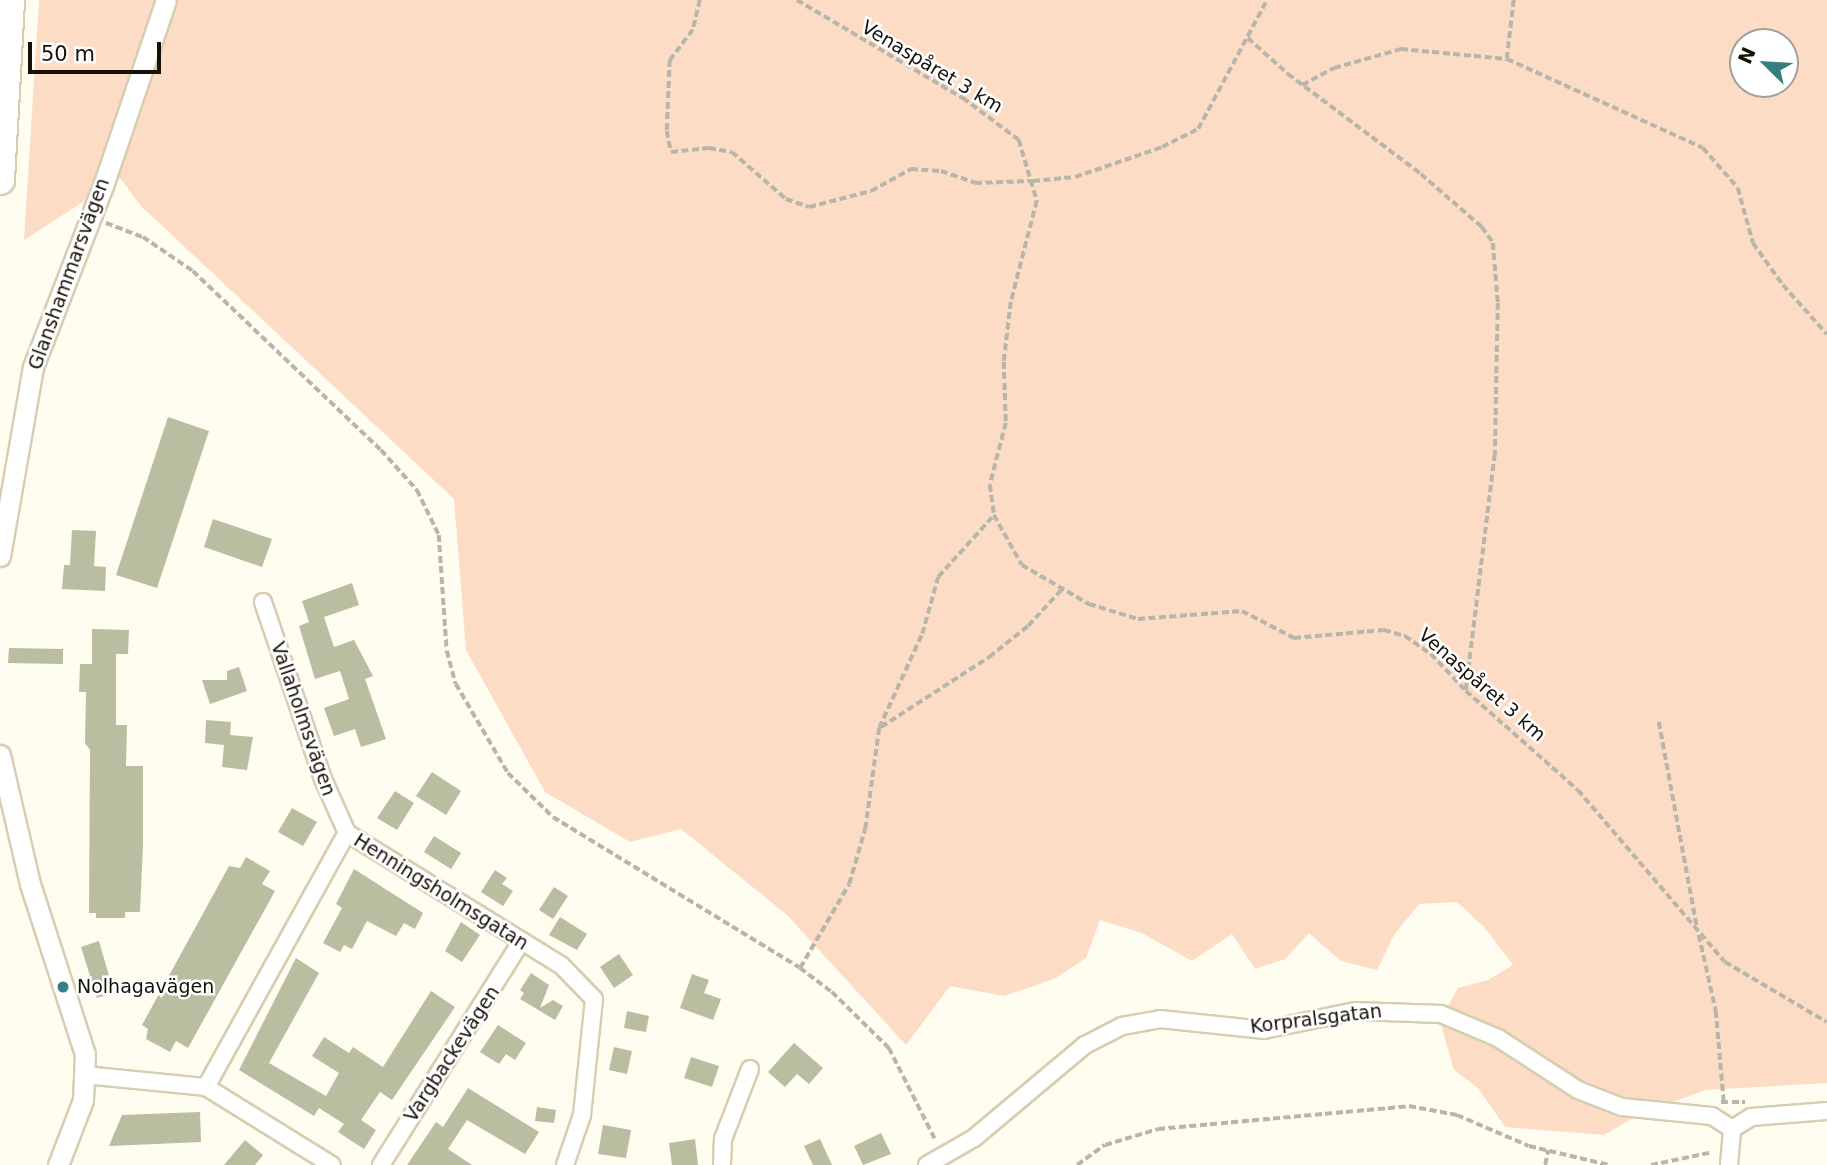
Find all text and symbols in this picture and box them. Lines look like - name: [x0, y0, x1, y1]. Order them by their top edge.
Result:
- street label: Venaspåret 3 km: [857, 16, 1007, 118]
- scale bar: [32, 28, 164, 72]
- north arrow: [1729, 28, 1799, 98]
- text: 50 m: [41, 42, 95, 66]
- text: N: [1733, 44, 1760, 67]
- street label: Glanshammarsvägen: [24, 175, 114, 373]
- street label: Venaspåret 3 km: [1414, 624, 1550, 746]
- street label: Vallaholmsvägen: [266, 639, 340, 799]
- street label: Henningsholmsgatan: [350, 829, 532, 955]
- place label: Nolhagavägen: [77, 976, 214, 998]
- marker: Nolhagavägen: [55, 979, 71, 995]
- street label: Vargbackevägen: [400, 982, 504, 1126]
- street label: Korpralsgatan: [1249, 1000, 1383, 1038]

